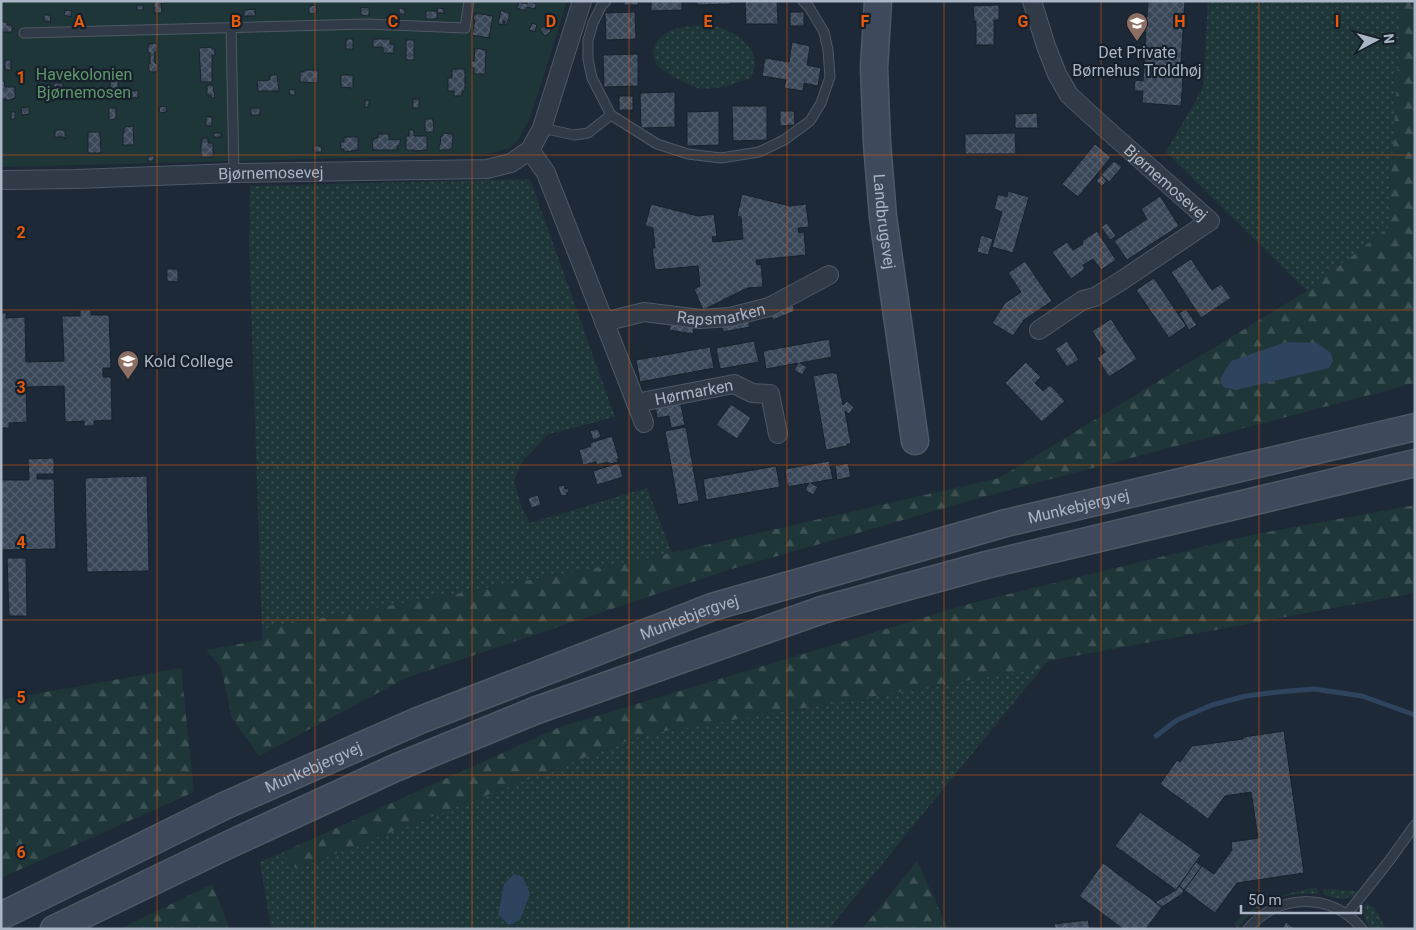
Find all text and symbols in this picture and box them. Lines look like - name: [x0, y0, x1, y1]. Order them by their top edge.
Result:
- school or university icon: Det Private Børnehus Troldhøj: [1125, 11, 1149, 42]
- text: A: [74, 12, 85, 31]
- text: B: [231, 12, 241, 31]
- text: C: [388, 12, 398, 31]
- text: D: [546, 12, 556, 31]
- text: E: [704, 12, 713, 31]
- text: F: [861, 12, 870, 31]
- text: G: [1018, 12, 1029, 31]
- text: H: [1174, 12, 1186, 31]
- text: I: [1335, 12, 1339, 31]
- north arrow: [1351, 15, 1401, 65]
- text: N: [1380, 33, 1397, 44]
- place label: Det Private Børnehus Troldhøj: [1072, 43, 1202, 80]
- park label: Havekolonien Bjørnemosen: [36, 65, 132, 102]
- text: 1: [16, 68, 26, 87]
- street label: Bjørnemosevej: [1120, 141, 1212, 225]
- street label: Bjørnemosevej: [218, 163, 324, 184]
- street label: Landbrugsvej: [870, 173, 899, 270]
- text: 2: [16, 223, 26, 242]
- street label: Rapsmarken: [676, 299, 767, 329]
- school or university icon: Kold College: [116, 349, 140, 380]
- place label: Kold College: [144, 352, 233, 371]
- street label: Hørmarken: [653, 375, 735, 409]
- text: 3: [16, 378, 26, 397]
- street label: Munkebjergvej: [1026, 485, 1131, 528]
- text: 4: [16, 533, 26, 552]
- street label: Munkebjergvej: [637, 591, 741, 644]
- text: 5: [16, 688, 26, 707]
- street label: Munkebjergvej: [262, 738, 365, 797]
- text: 6: [16, 843, 26, 862]
- scale bar: [1241, 882, 1361, 914]
- text: 50 m: [1248, 891, 1282, 909]

